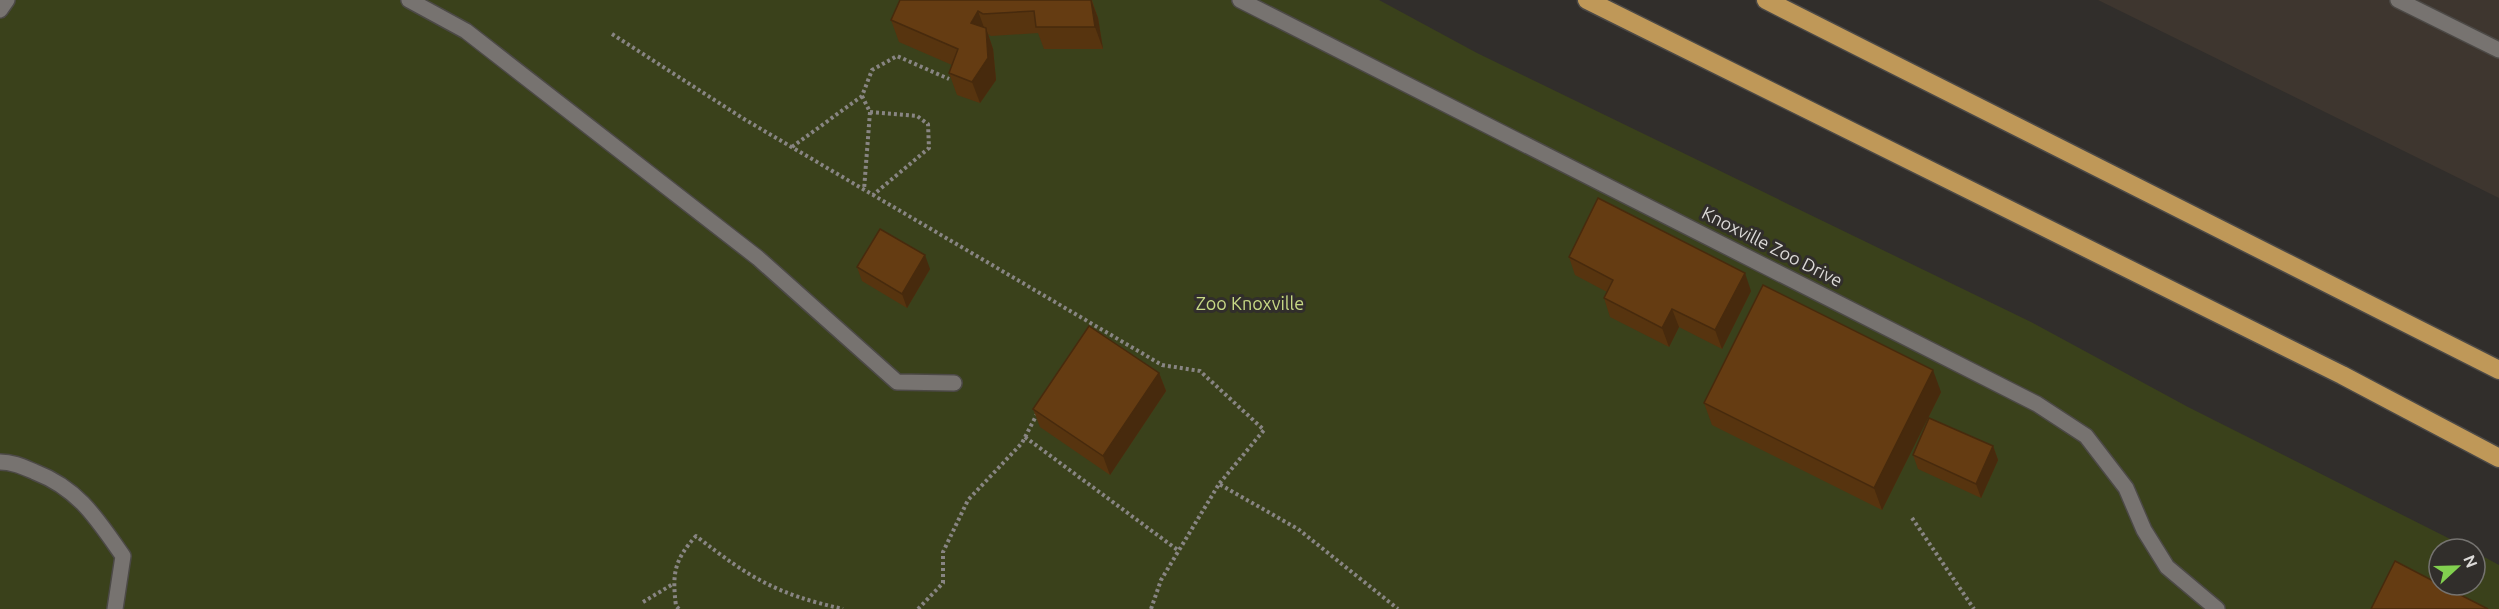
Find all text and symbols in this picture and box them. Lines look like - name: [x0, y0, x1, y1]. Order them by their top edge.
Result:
- street label: Knoxville Zoo Drive: [1699, 202, 1846, 290]
- park label: Zoo Knoxville: [1196, 293, 1304, 313]
- north arrow: [2427, 537, 2487, 597]
- text: N: [2460, 552, 2481, 570]

